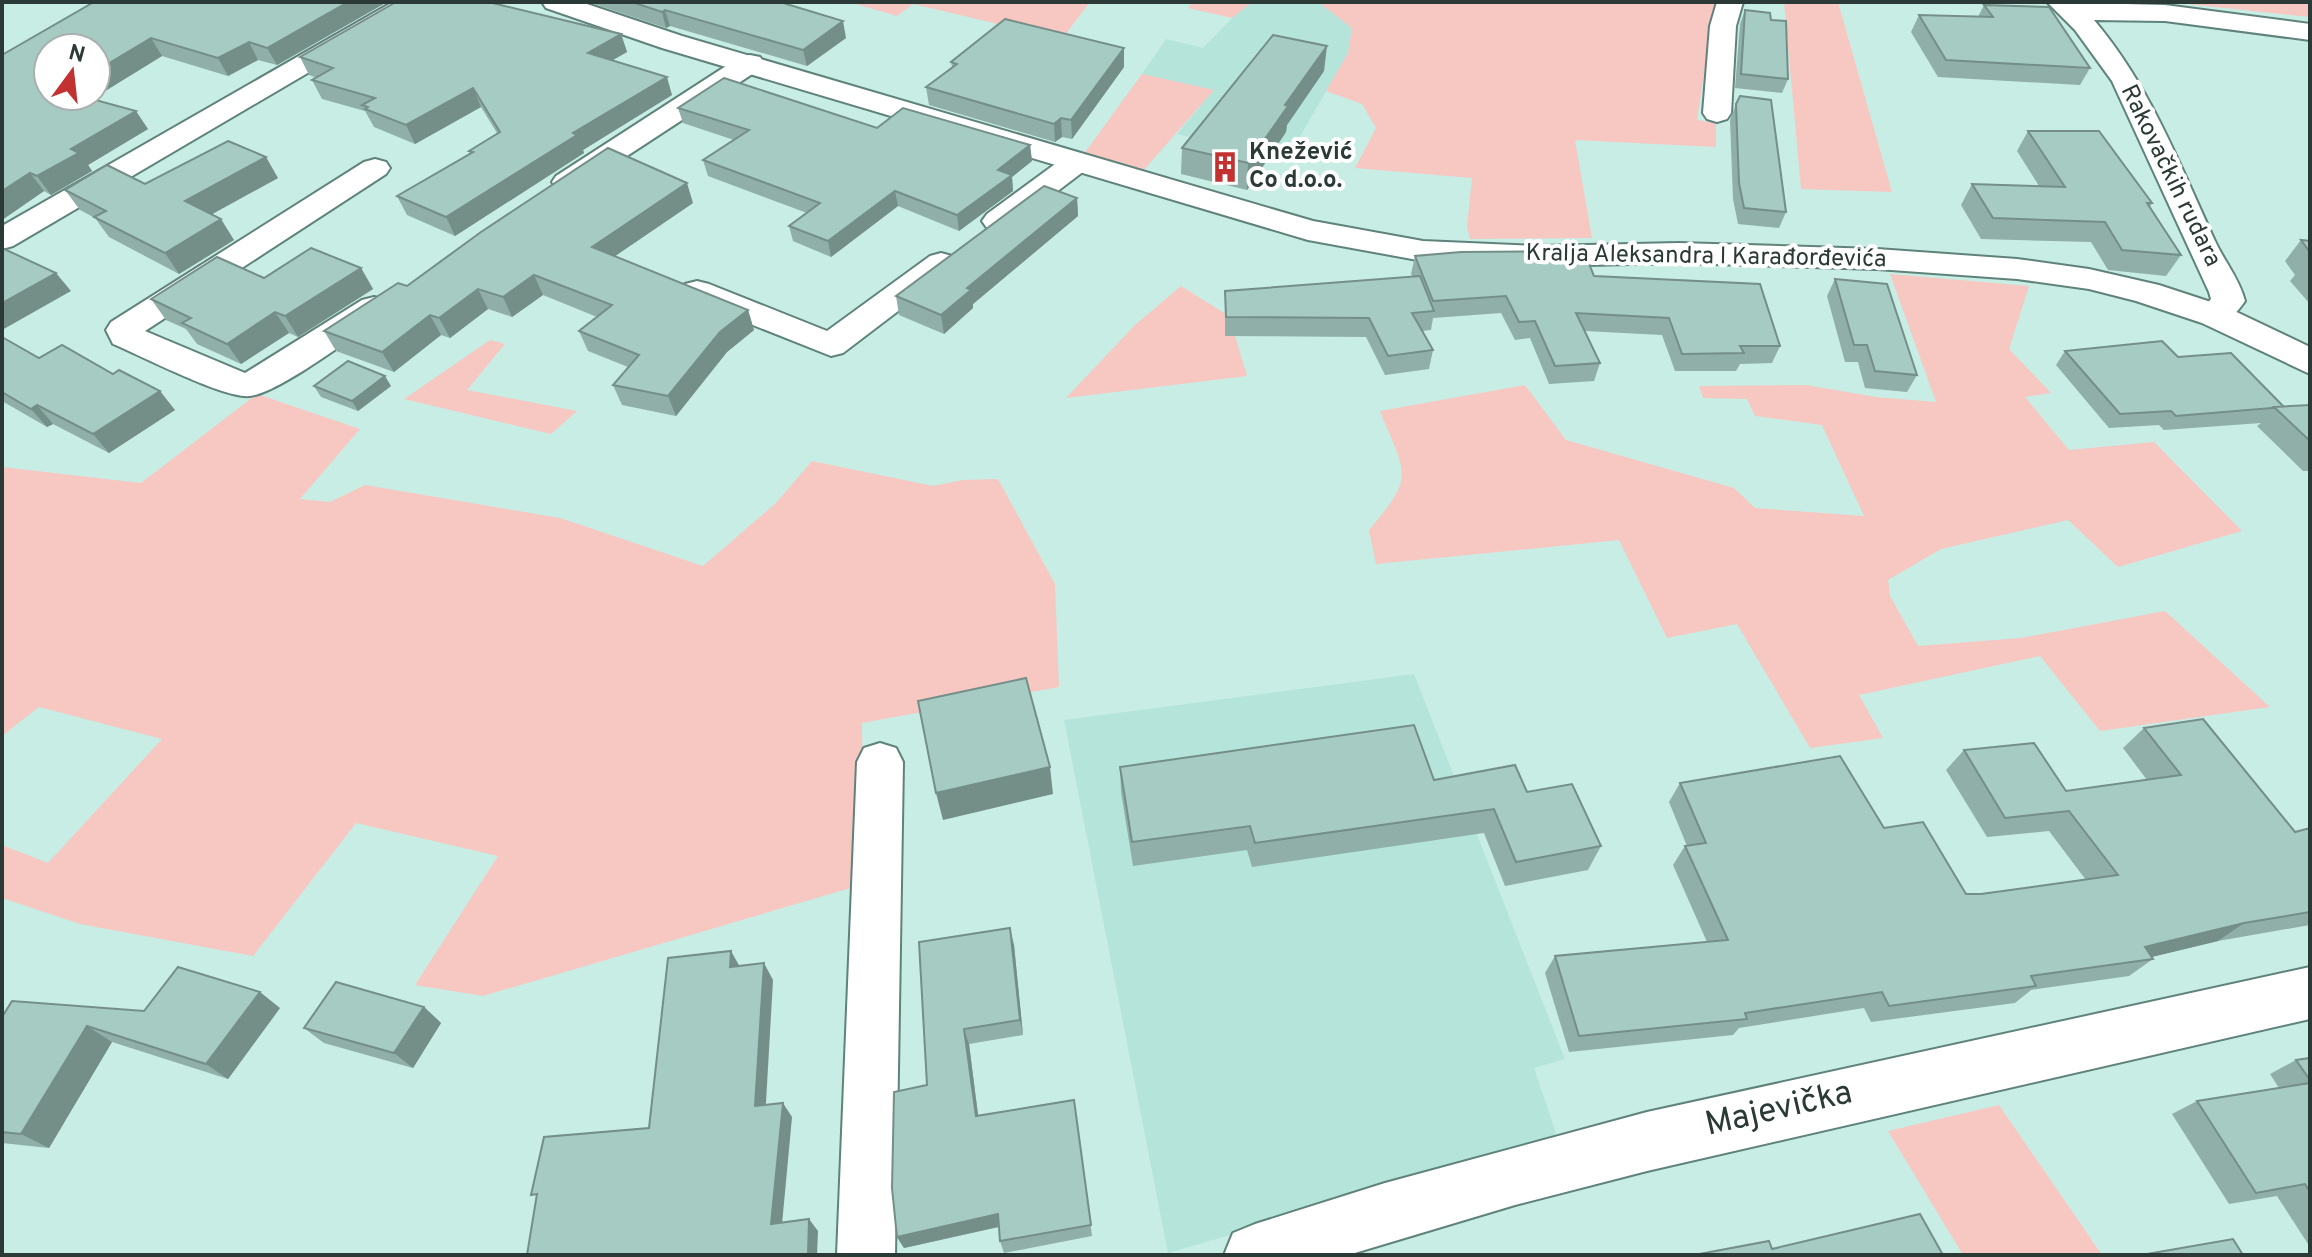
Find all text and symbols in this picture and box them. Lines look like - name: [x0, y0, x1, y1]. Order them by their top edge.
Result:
- north arrow: [32, 32, 112, 112]
- text: N: [65, 40, 88, 70]
- street label: Rakovačkih rudara: [2113, 80, 2227, 272]
- place label: Knežević Co d.o.o.: [1249, 138, 1353, 196]
- building icon: Knežević Co d.o.o.: [1208, 150, 1242, 184]
- street label: Kralja Aleksandra I Karađorđevića: [1525, 239, 1887, 275]
- street label: Majevička: [1701, 1072, 1857, 1148]

